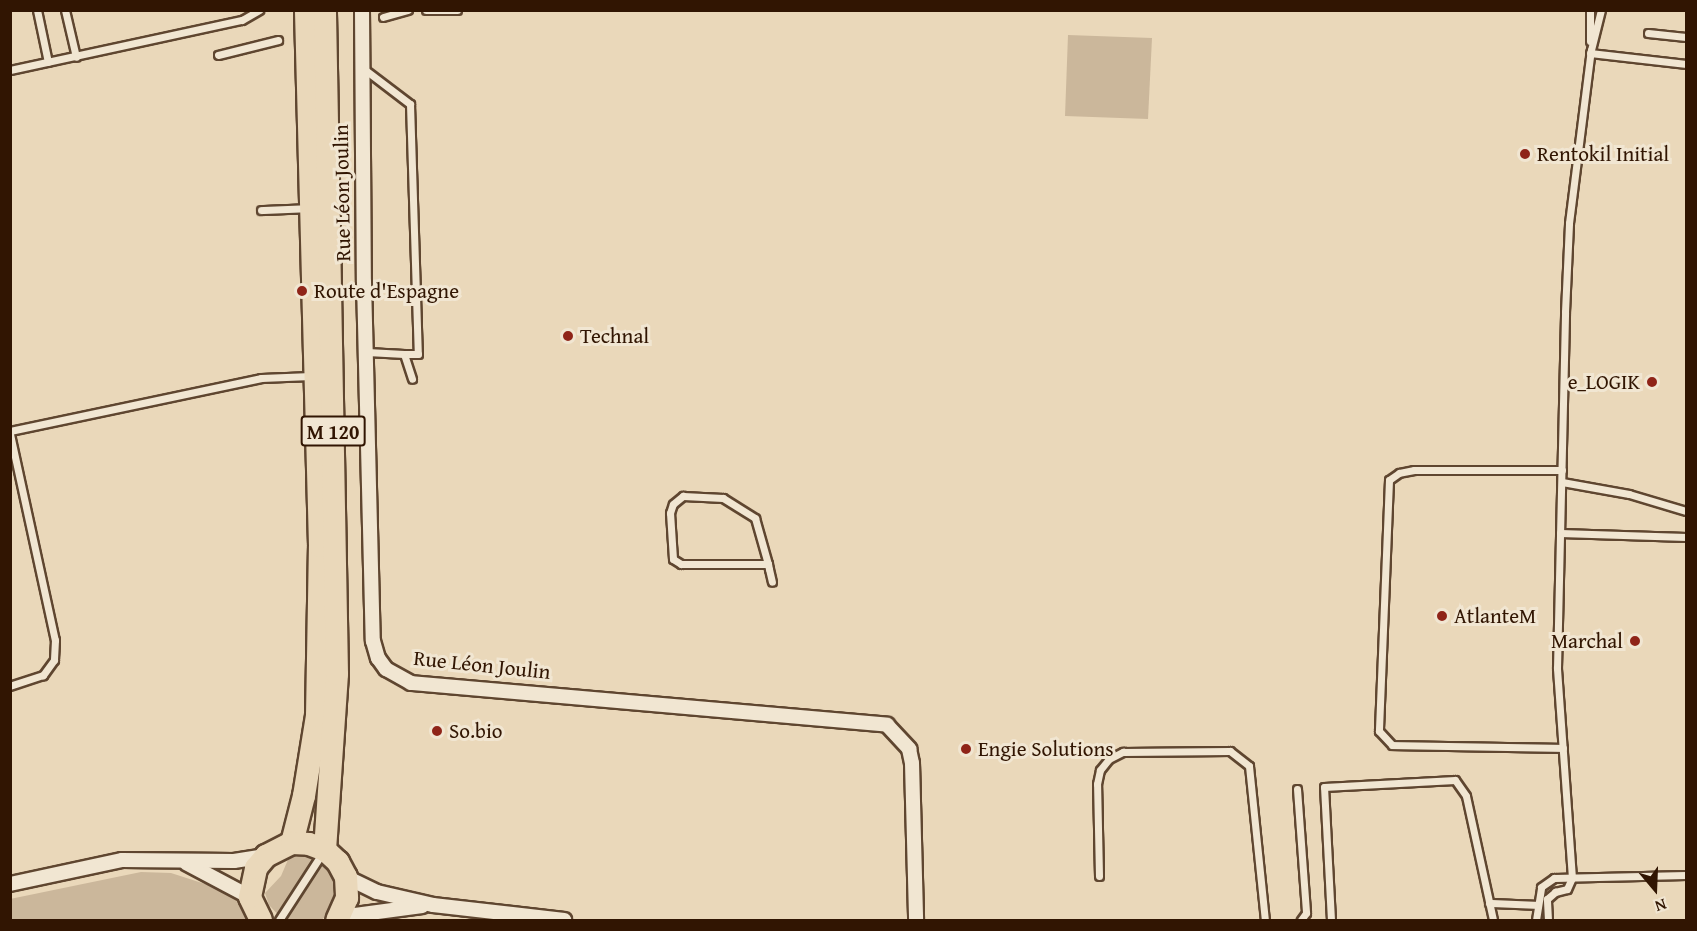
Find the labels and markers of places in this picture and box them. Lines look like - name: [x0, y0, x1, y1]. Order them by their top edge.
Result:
- place label: Rentokil Initial: [1537, 141, 1669, 167]
- marker: Rentokil Initial: [1518, 147, 1532, 161]
- place label: Route d'Espagne: [314, 278, 459, 304]
- marker: Route d'Espagne: [295, 284, 309, 298]
- place label: Technal: [580, 323, 649, 349]
- marker: Technal: [561, 329, 575, 343]
- place label: e_LOGIK: [1568, 369, 1640, 395]
- marker: e_LOGIK: [1645, 375, 1659, 389]
- place label: AtlanteM: [1454, 603, 1536, 629]
- marker: AtlanteM: [1435, 609, 1449, 623]
- place label: Marchal: [1551, 628, 1623, 654]
- marker: Marchal: [1628, 634, 1642, 648]
- place label: So.bio: [449, 718, 503, 744]
- marker: So.bio: [430, 724, 444, 738]
- place label: Engie Solutions: [978, 736, 1114, 762]
- marker: Engie Solutions: [959, 742, 973, 756]

